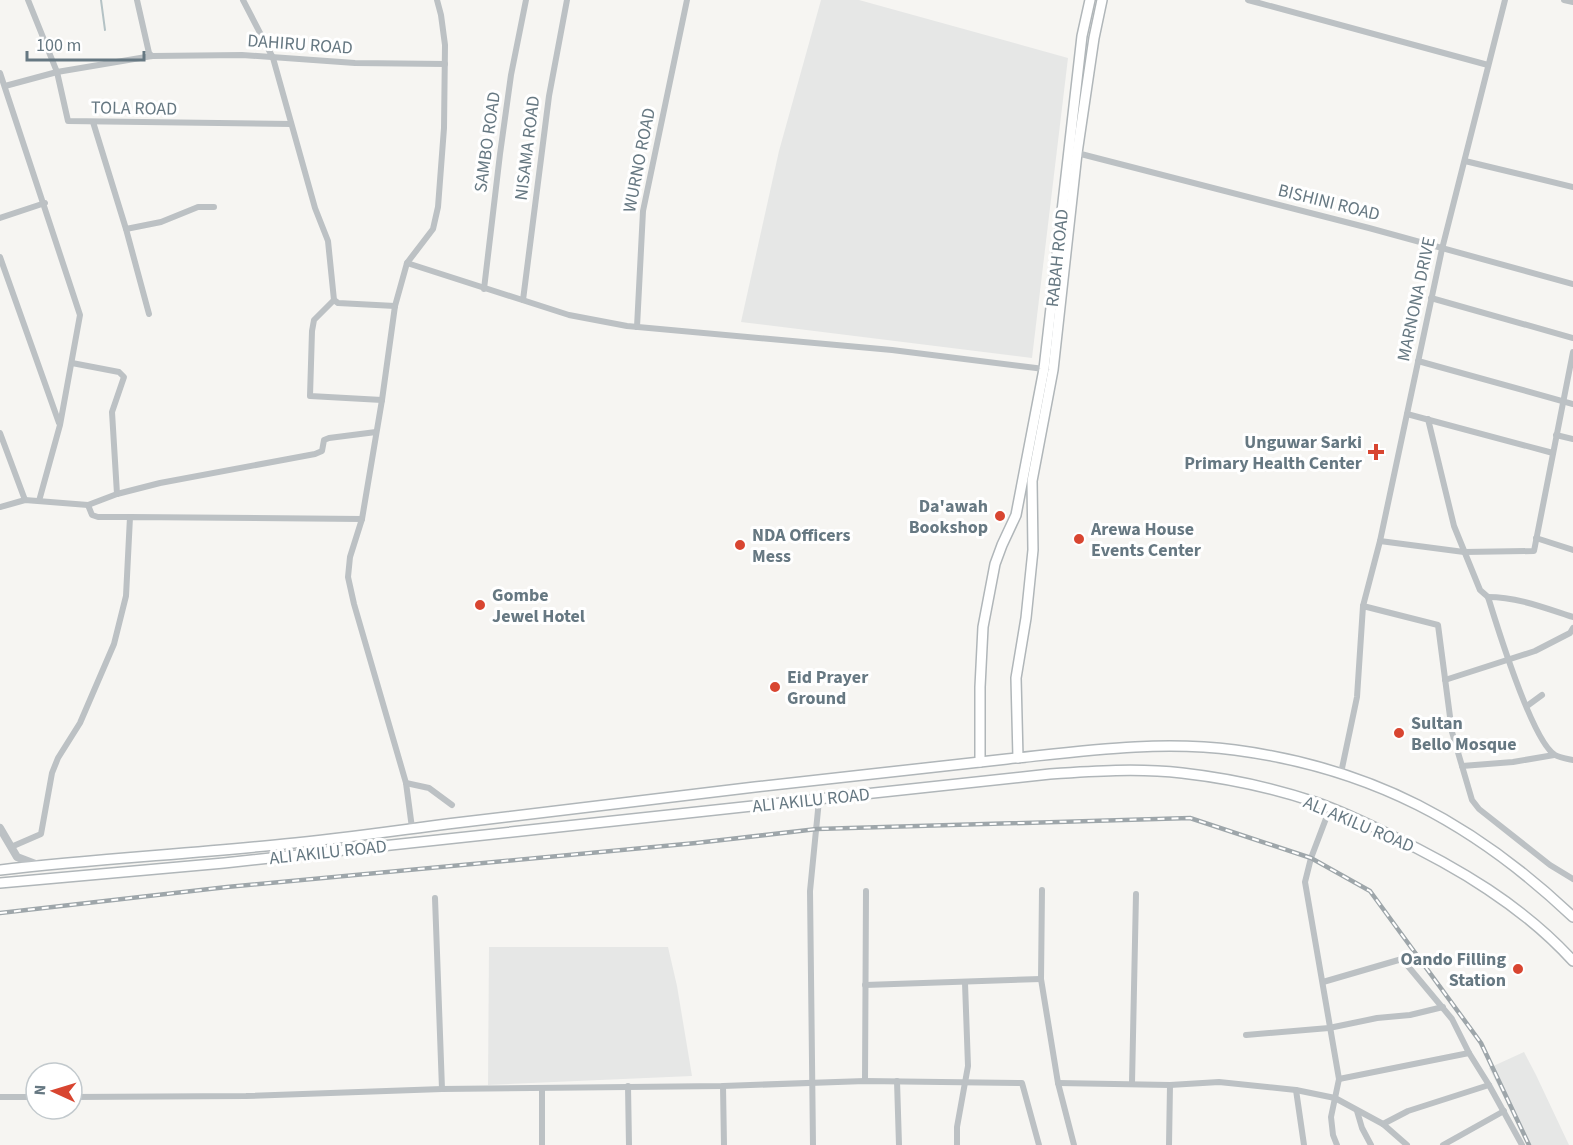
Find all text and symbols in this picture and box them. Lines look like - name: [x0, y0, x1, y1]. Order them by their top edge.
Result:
- scale bar: [27, 24, 144, 62]
- street label: DAHIRU ROAD: [246, 28, 353, 61]
- text: 100 m: [36, 33, 81, 58]
- street label: SAMBO ROAD: [468, 90, 507, 194]
- street label: NISAMA ROAD: [509, 94, 546, 202]
- street label: TOLA ROAD: [91, 95, 177, 122]
- street label: WURNO ROAD: [617, 106, 662, 215]
- street label: BISHINI ROAD: [1275, 178, 1382, 227]
- street label: RABAH ROAD: [1040, 208, 1075, 308]
- street label: MARNONA DRIVE: [1391, 235, 1442, 364]
- place label: Unguwar Sarki Primary Health Center: [1184, 430, 1363, 476]
- marker: Unguwar Sarki Primary Health Center: [1367, 443, 1385, 461]
- place label: Da'awah Bookshop: [909, 494, 988, 540]
- marker: Da'awah Bookshop: [993, 509, 1007, 523]
- place label: Arewa House Events Center: [1090, 517, 1202, 563]
- place label: NDA Officers Mess: [752, 523, 851, 569]
- marker: Arewa House Events Center: [1072, 532, 1086, 546]
- marker: NDA Officers Mess: [733, 538, 747, 552]
- place label: Gombe Jewel Hotel: [492, 583, 585, 629]
- marker: Gombe Jewel Hotel: [473, 598, 487, 612]
- place label: Eid Prayer Ground: [787, 665, 869, 711]
- marker: Eid Prayer Ground: [768, 680, 782, 694]
- place label: Sultan Bello Mosque: [1411, 711, 1517, 757]
- marker: Sultan Bello Mosque: [1392, 726, 1406, 740]
- street label: ALI AKILU ROAD: [751, 782, 871, 819]
- street label: ALI AKILU ROAD: [1300, 790, 1418, 859]
- street label: ALI AKILU ROAD: [268, 834, 388, 871]
- place label: Oando Filling Station: [1400, 947, 1506, 993]
- marker: Oando Filling Station: [1511, 962, 1525, 976]
- north arrow: [24, 1061, 84, 1121]
- text: N: [29, 1084, 51, 1096]

